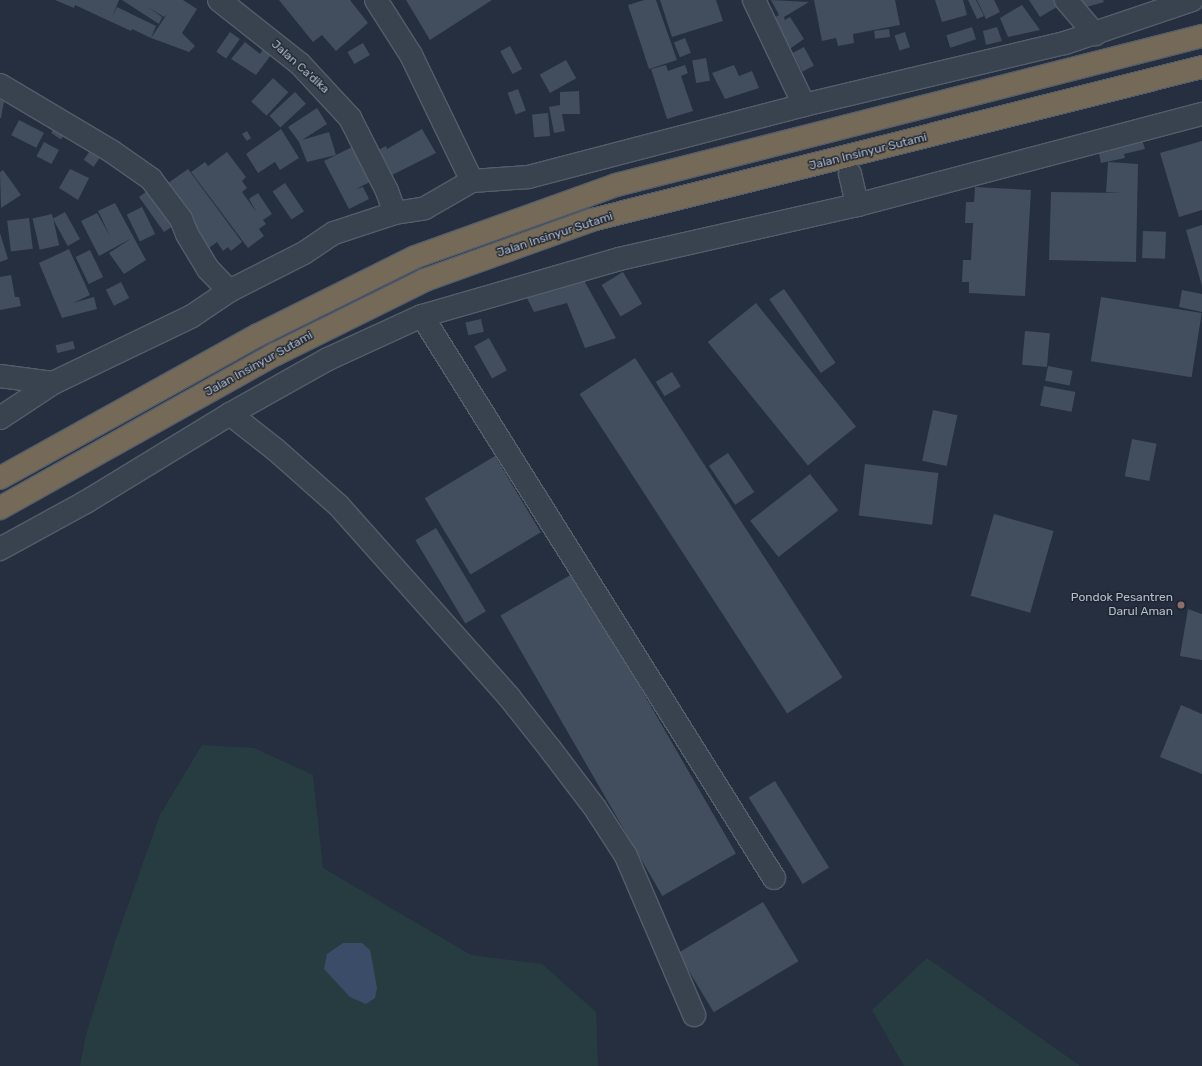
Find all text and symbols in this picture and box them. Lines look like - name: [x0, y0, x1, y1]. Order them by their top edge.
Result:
- street label: Jalan Ca'dika: [268, 37, 332, 97]
- street label: Jalan Insinyur Sutami: [807, 130, 929, 174]
- street label: Jalan Insinyur Sutami: [495, 209, 615, 261]
- street label: Jalan Insinyur Sutami: [202, 328, 316, 400]
- place label: Pondok Pesantren Darul Aman: [1071, 591, 1173, 619]
- marker: Pondok Pesantren Darul Aman: [1176, 600, 1186, 610]

